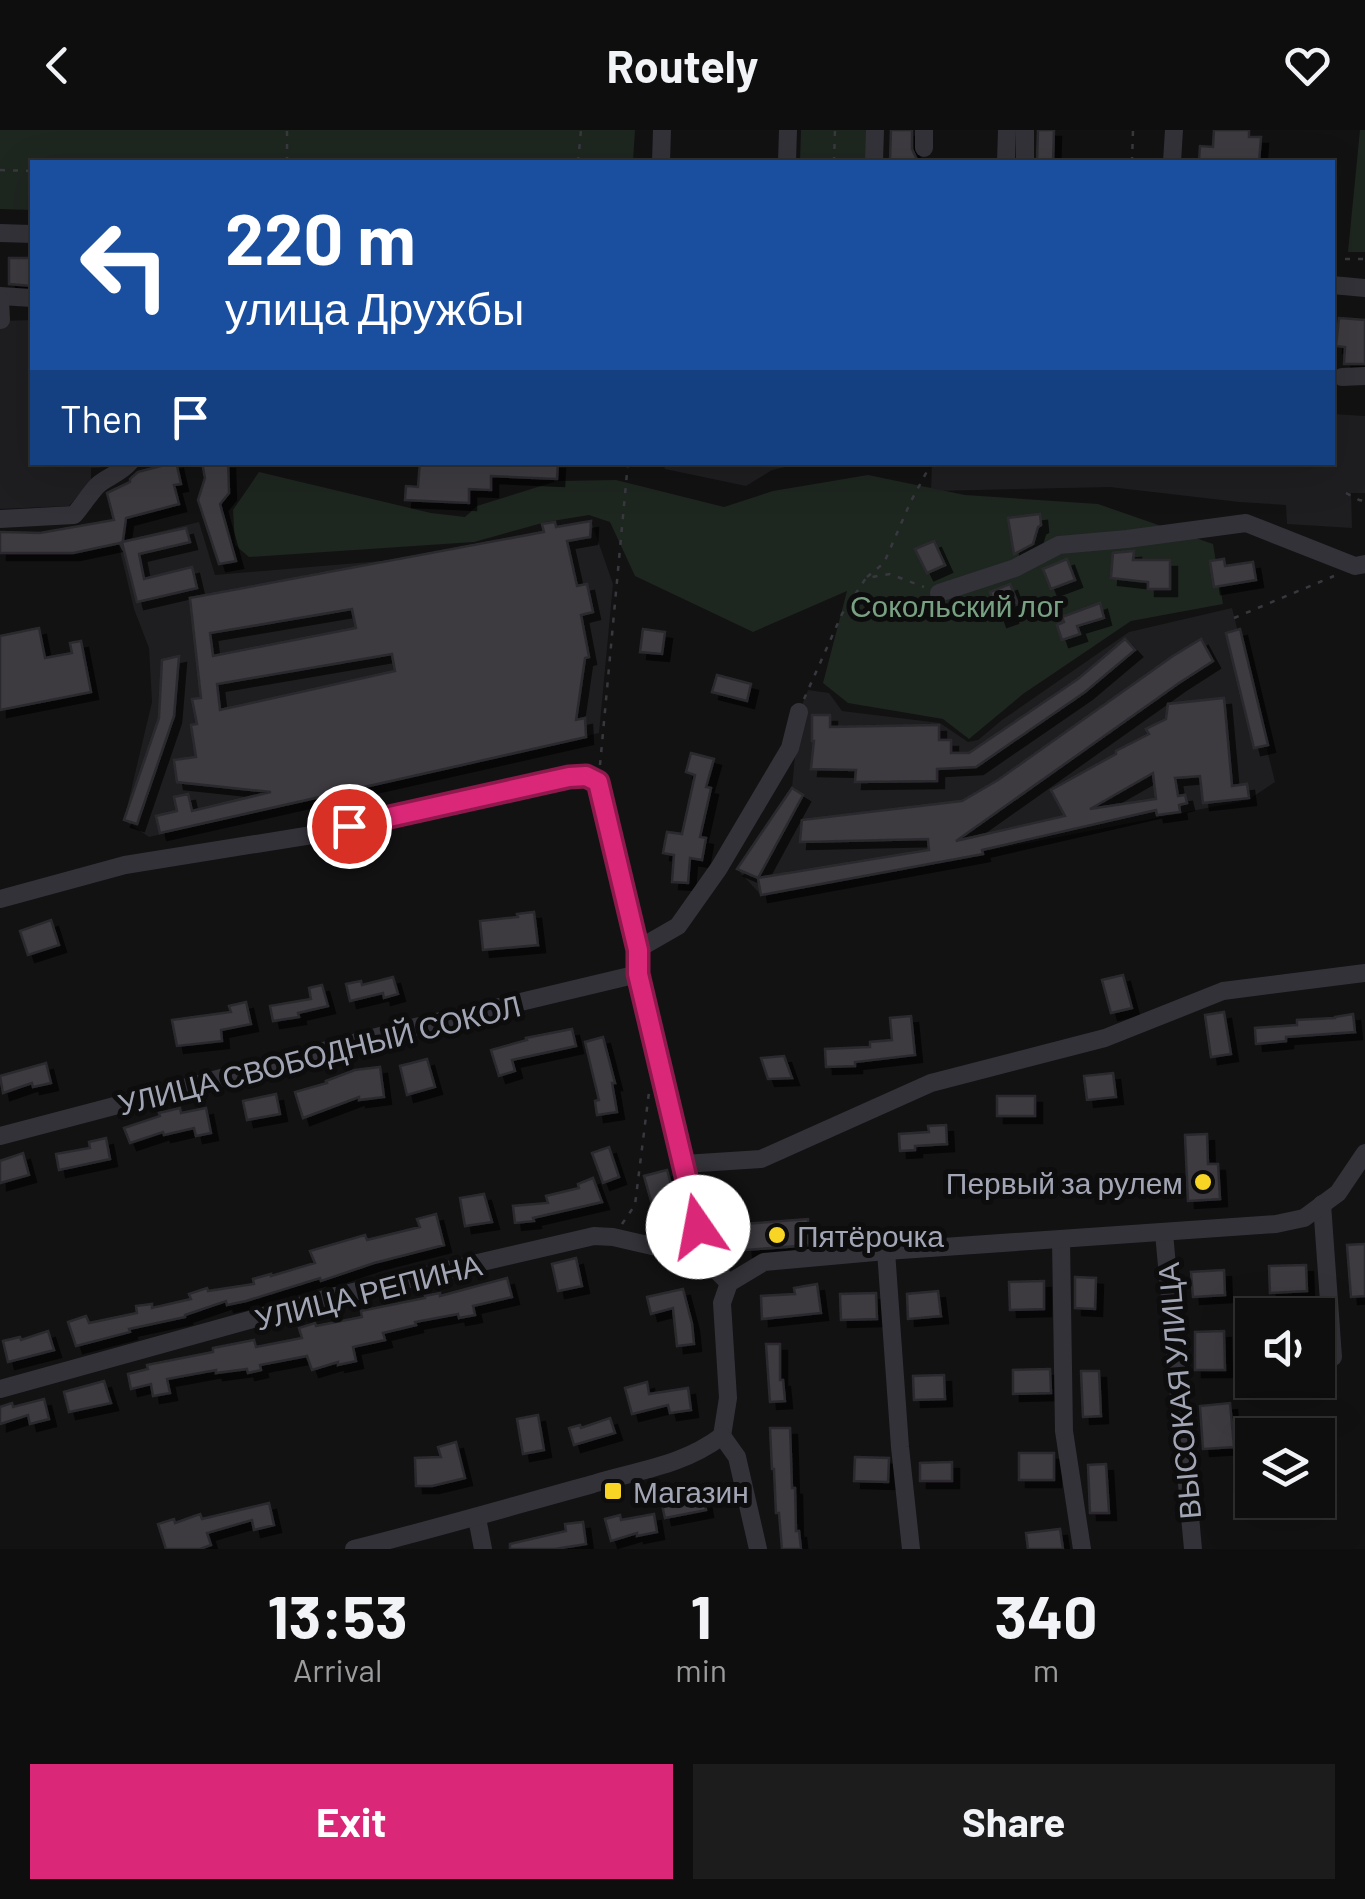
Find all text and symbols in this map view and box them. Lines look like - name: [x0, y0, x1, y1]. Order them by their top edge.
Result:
- icon: back: [30, 38, 85, 93]
- text: Routely: [607, 38, 758, 92]
- icon: heart: [1280, 38, 1335, 93]
- text: 220 m: [225, 195, 416, 279]
- icon: left: [60, 200, 190, 330]
- text: улица Дружбы: [225, 280, 524, 334]
- icon: arrive: [163, 390, 218, 445]
- text: Then: [60, 395, 143, 441]
- park label: Сокольский лог: [850, 587, 1064, 623]
- pin: [307, 784, 392, 869]
- icon: arrive: [322, 799, 377, 854]
- street label: УЛИЦА СВОБОДНЫЙ СОКОЛ: [114, 986, 524, 1122]
- place label: Первый за рулем: [946, 1164, 1183, 1200]
- marker: Первый за рулем: [1192, 1171, 1214, 1193]
- position arrow: [646, 1175, 750, 1279]
- place label: Пятёрочка: [797, 1217, 944, 1253]
- marker: Пятёрочка: [766, 1224, 788, 1246]
- street label: УЛИЦА РЕПИНА: [251, 1245, 485, 1337]
- street label: ВЫСОКАЯ УЛИЦА: [1149, 1261, 1207, 1521]
- map controls: [1235, 1298, 1335, 1518]
- button: sound: [1235, 1298, 1335, 1398]
- button: layers: [1235, 1418, 1335, 1518]
- place label: Магазин: [633, 1473, 749, 1509]
- marker: Магазин: [602, 1480, 624, 1502]
- text: 13:53: [267, 1579, 408, 1651]
- text: 1: [691, 1579, 712, 1651]
- text: 340: [995, 1579, 1097, 1651]
- text: Arrival: [293, 1650, 382, 1688]
- text: min: [675, 1650, 727, 1688]
- text: m: [1033, 1650, 1059, 1688]
- button: Exit: [30, 1764, 673, 1879]
- button: Share: [693, 1764, 1335, 1879]

